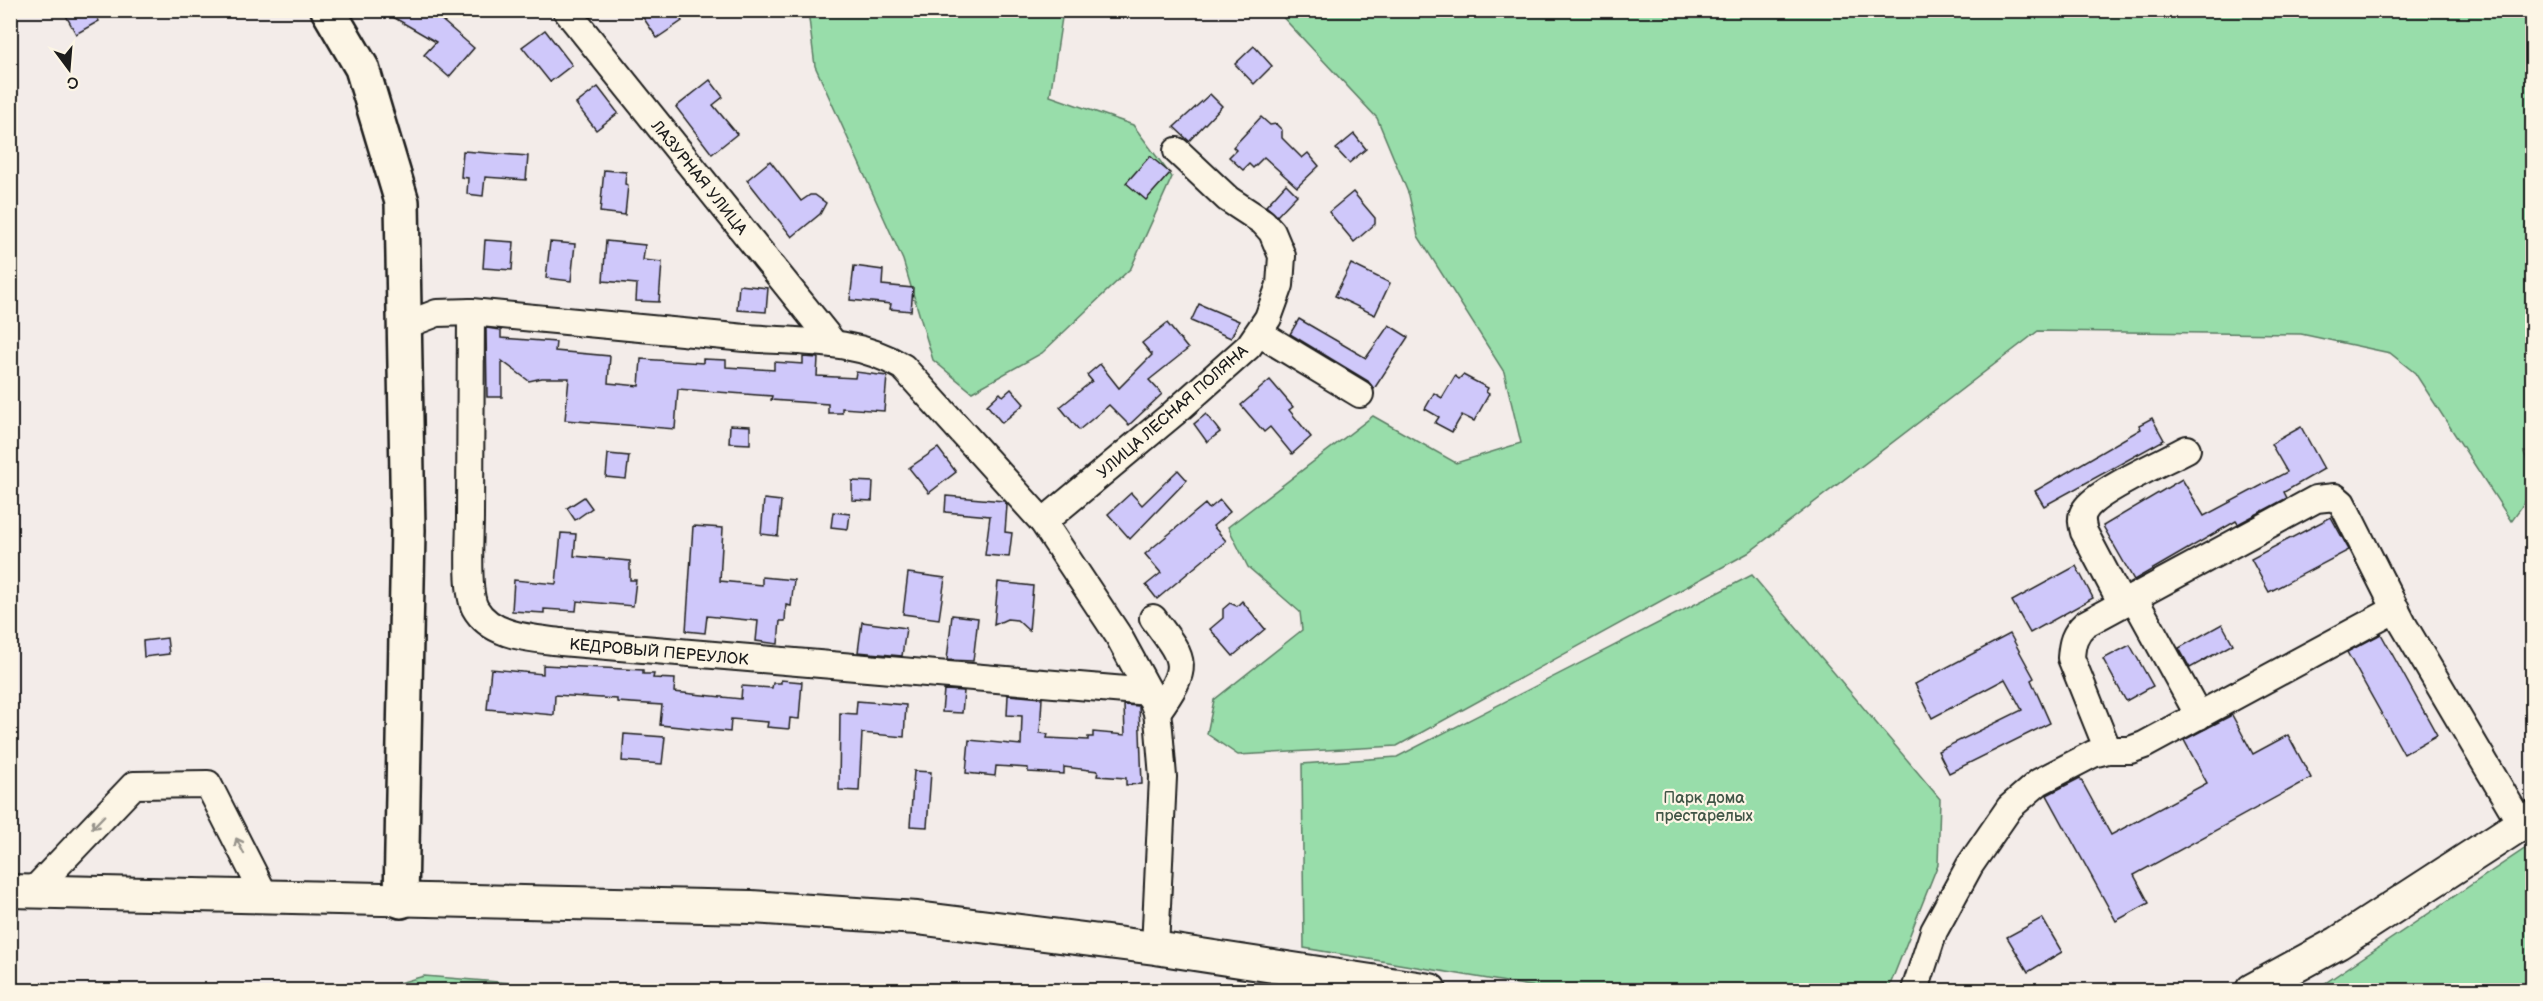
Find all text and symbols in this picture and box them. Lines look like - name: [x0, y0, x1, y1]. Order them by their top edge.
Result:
- north arrow: [39, 39, 99, 99]
- text: С: [65, 71, 81, 93]
- street label: ЛАЗУРНАЯ УЛИЦА: [646, 116, 751, 239]
- street label: УЛИЦА ЛЕСНАЯ ПОЛЯНА: [1094, 341, 1252, 483]
- street label: КЕДРОВЫЙ ПЕРЕУЛОК: [569, 635, 750, 670]
- park label: Парк дома престарелых: [1655, 789, 1753, 826]
- one-way arrow: [91, 815, 106, 830]
- one-way arrow: [234, 837, 245, 855]

